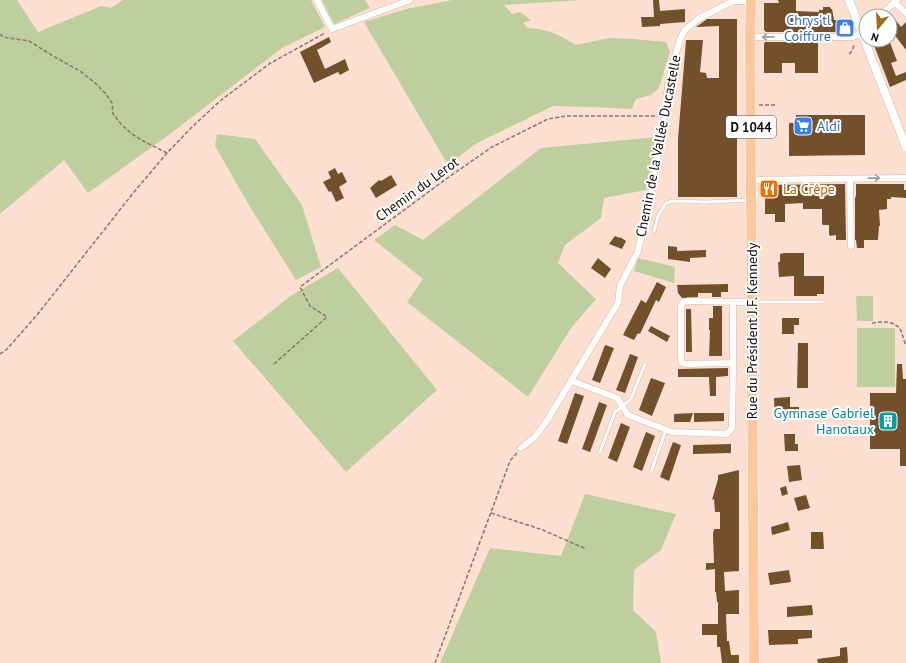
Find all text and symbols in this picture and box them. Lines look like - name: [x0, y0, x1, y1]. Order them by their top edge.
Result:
- north arrow: [858, 8, 898, 48]
- place label: Chrys'tl Coiffure: [784, 11, 831, 45]
- shop icon: Chrys'tl Coiffure: [834, 17, 856, 39]
- text: N: [869, 30, 881, 45]
- one-way arrow: [762, 33, 775, 41]
- street label: Chemin de la Vallée Ducastelle: [632, 53, 684, 239]
- supermarket icon: Aldi: [792, 115, 814, 137]
- road number: D 1044: [726, 116, 776, 138]
- place label: Aldi: [817, 117, 841, 135]
- street label: Chemin du Lerot: [372, 153, 462, 225]
- one-way arrow: [867, 174, 880, 182]
- restaurant icon: La Crêpe: [758, 178, 780, 200]
- place label: La Crêpe: [783, 180, 835, 198]
- street label: Rue du Président J.F. Kennedy: [743, 242, 761, 419]
- place label: Gymnase Gabriel Hanotaux: [773, 404, 874, 438]
- building icon: Gymnase Gabriel Hanotaux: [877, 410, 899, 432]

